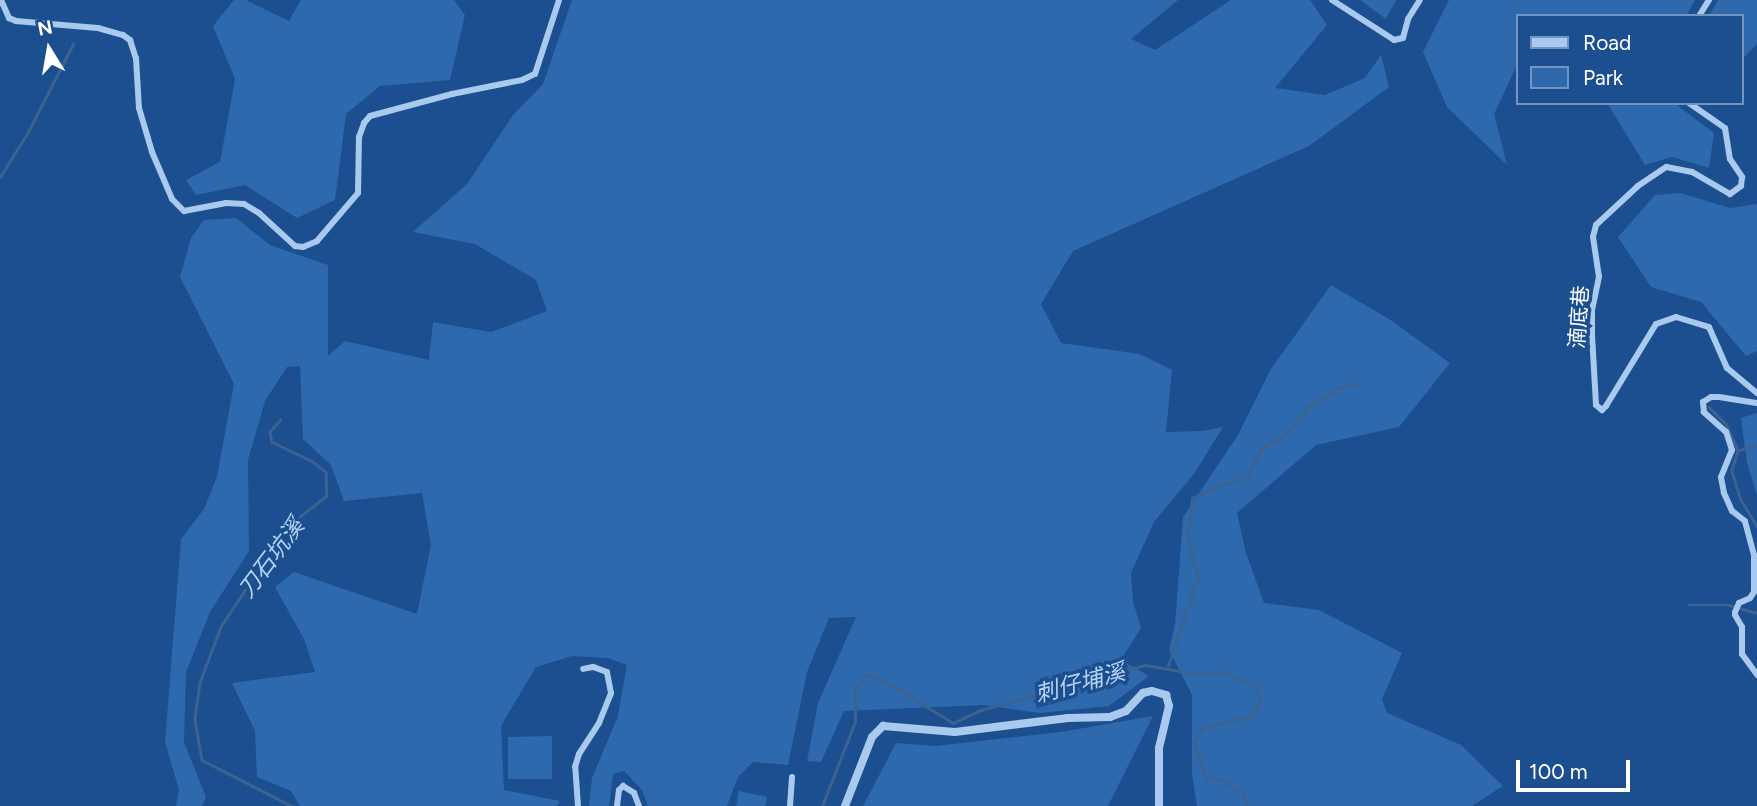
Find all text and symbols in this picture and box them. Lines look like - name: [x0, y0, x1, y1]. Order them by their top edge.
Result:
- north arrow: [14, 14, 84, 84]
- legend: [1516, 14, 1743, 105]
- text: N: [35, 15, 54, 41]
- text: Road: [1583, 30, 1631, 55]
- text: Park: [1583, 65, 1623, 90]
- street label: 湳底巷: [1564, 285, 1594, 349]
- water label: 刀石坑溪: [232, 513, 310, 603]
- water label: 刺仔埔溪: [1032, 658, 1128, 708]
- scale bar: [1519, 746, 1633, 790]
- text: 100 m: [1529, 759, 1588, 784]

